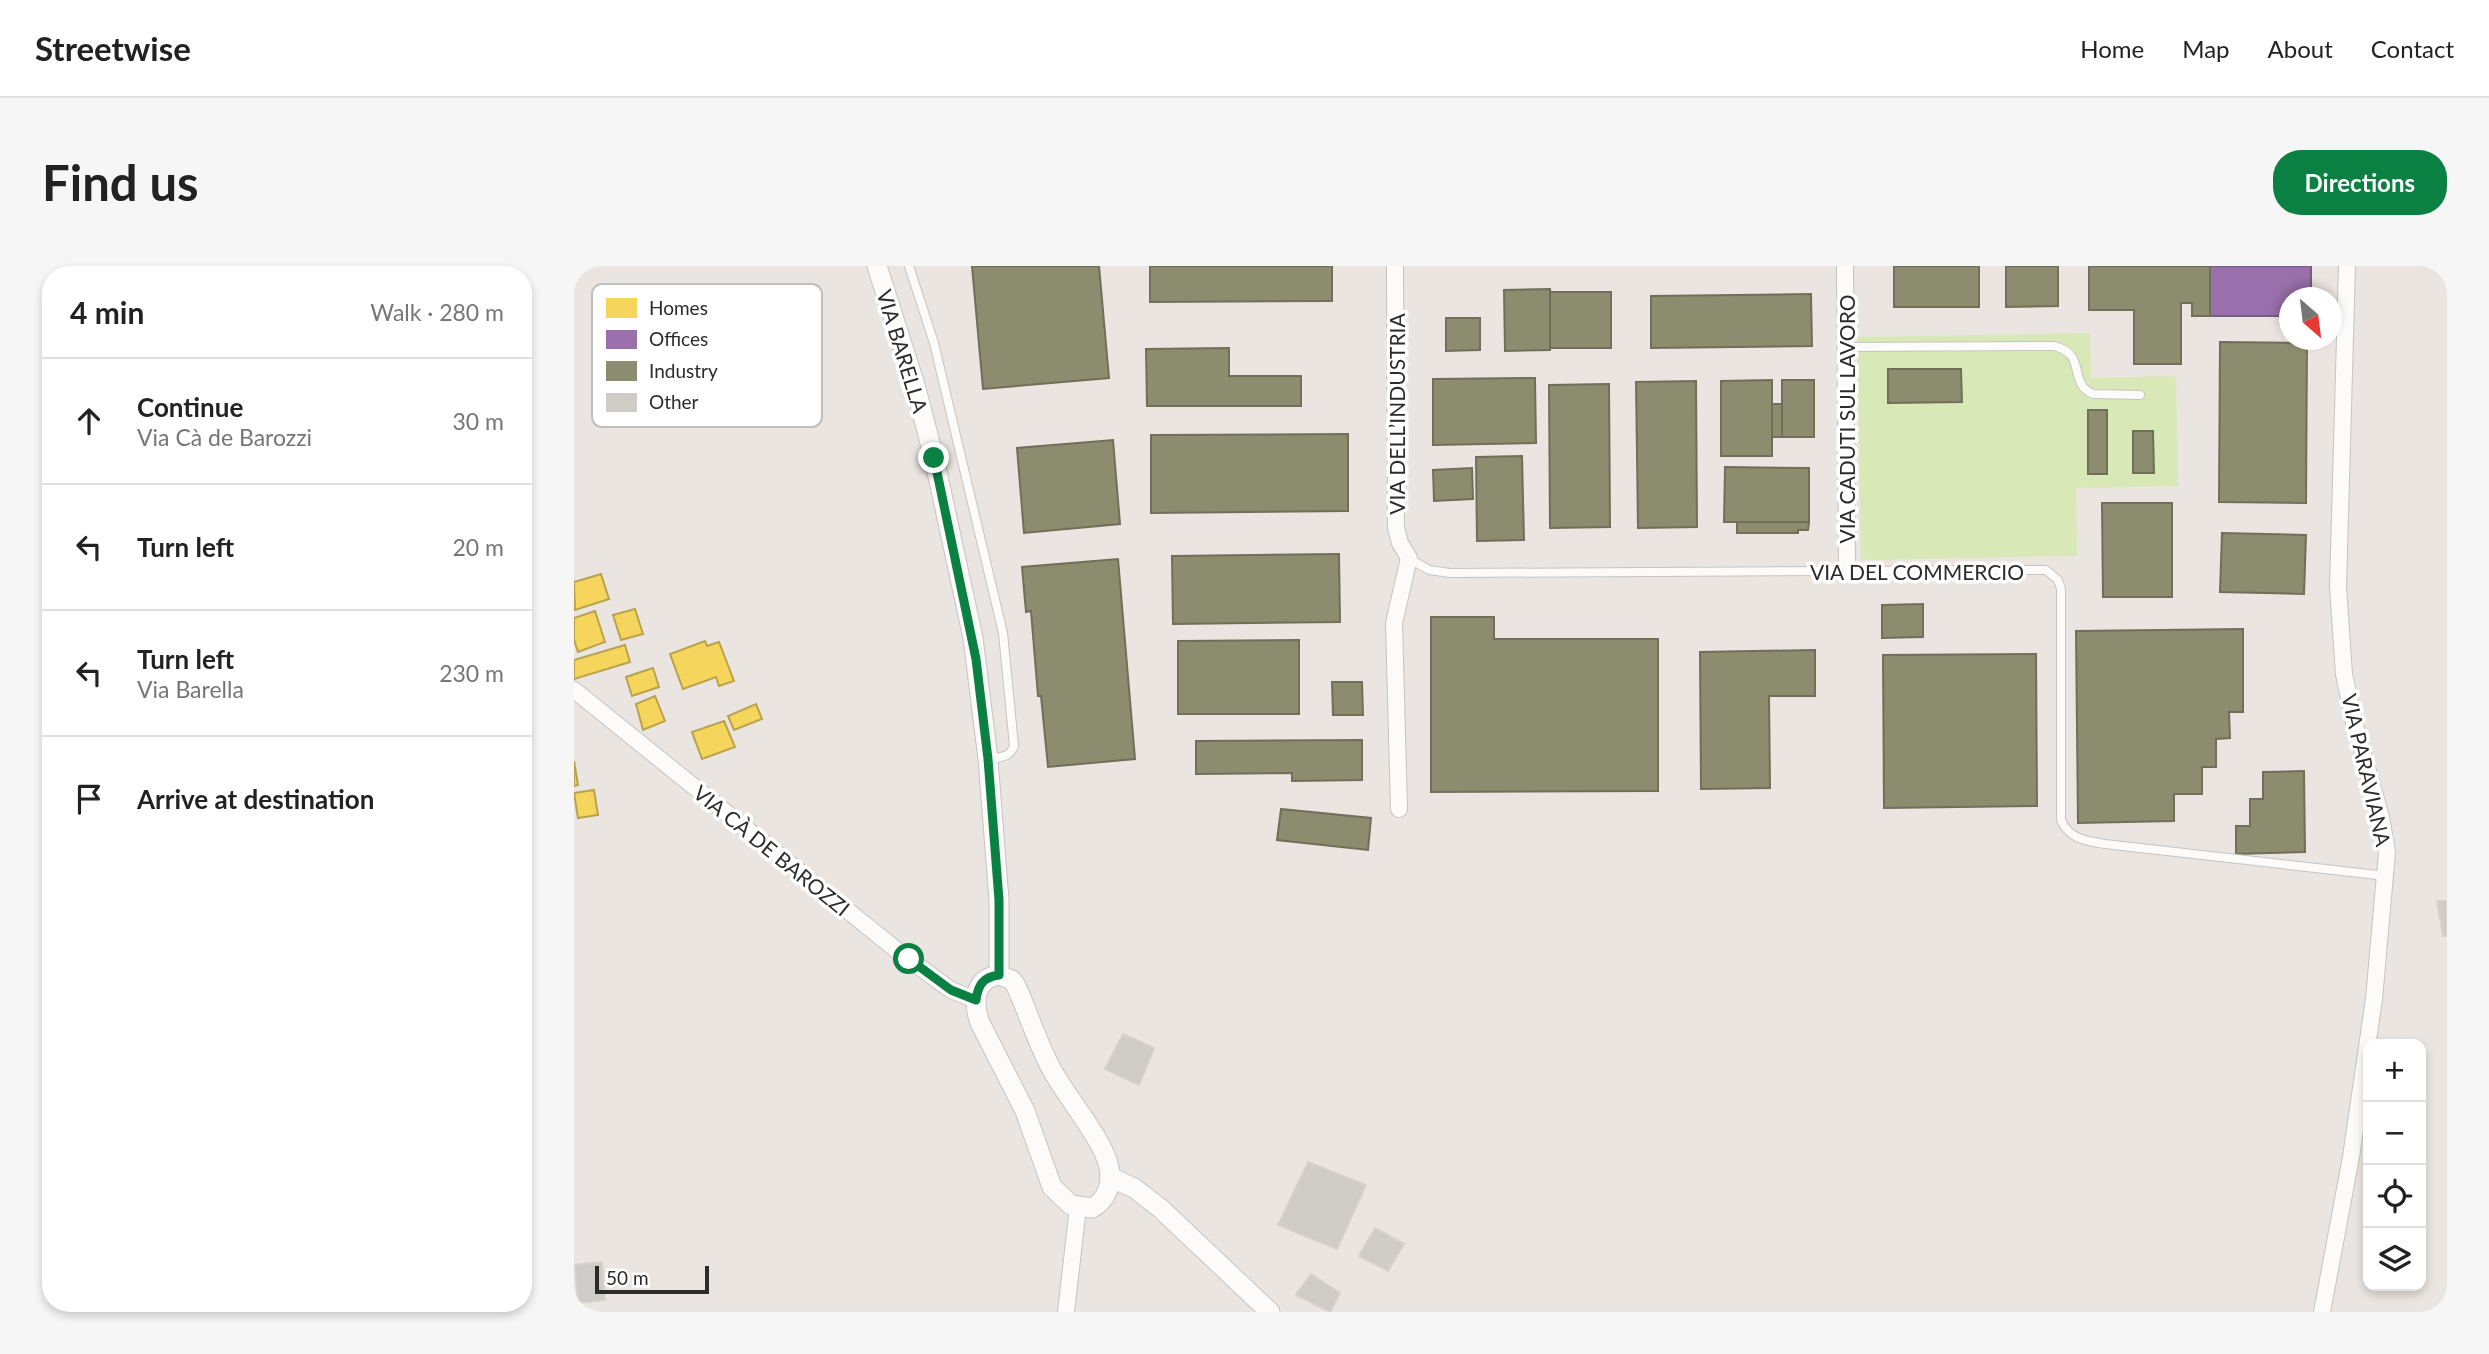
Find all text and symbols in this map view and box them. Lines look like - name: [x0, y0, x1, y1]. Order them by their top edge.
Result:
- text: Streetwise: [35, 28, 191, 68]
- text: Home: [2080, 34, 2144, 63]
- text: Map: [2182, 34, 2230, 63]
- text: About: [2268, 34, 2333, 63]
- text: Contact: [2371, 34, 2454, 63]
- button: Directions: [2273, 150, 2447, 215]
- text: Find us: [42, 153, 199, 211]
- legend: [592, 284, 822, 427]
- street label: VIA BARELLA: [872, 286, 934, 416]
- north arrow: [2279, 287, 2342, 350]
- text: 4 min: [70, 294, 144, 330]
- street label: VIA CADUTI SUL LAVORO: [1834, 295, 1859, 543]
- text: Homes: [649, 296, 708, 319]
- text: Walk · 280 m: [370, 298, 504, 326]
- street label: VIA DELL’INDUSTRIA: [1384, 313, 1409, 515]
- text: Offices: [649, 327, 708, 350]
- text: Industry: [649, 359, 718, 382]
- text: Other: [649, 390, 699, 413]
- text: Continue: [137, 391, 243, 423]
- icon: ahead: [70, 402, 108, 440]
- text: 30 m: [453, 407, 504, 435]
- text: Via Cà de Barozzi: [137, 423, 312, 451]
- route end: [918, 442, 949, 473]
- icon: left: [70, 528, 108, 566]
- text: Turn left: [137, 531, 234, 563]
- text: 20 m: [453, 533, 504, 561]
- street label: VIA DEL COMMERCIO: [1810, 559, 2024, 584]
- text: Turn left: [137, 643, 234, 675]
- icon: left: [70, 654, 108, 692]
- text: 230 m: [439, 659, 504, 687]
- text: Via Barella: [137, 675, 244, 703]
- street label: VIA PARAVIANA: [2337, 691, 2397, 849]
- street label: VIA CÀ DE BAROZZI: [689, 779, 855, 921]
- icon: arrive: [70, 780, 108, 818]
- text: Arrive at destination: [137, 783, 374, 815]
- route start: [893, 943, 924, 974]
- map controls: [2363, 1039, 2426, 1291]
- button: +: [2363, 1039, 2426, 1102]
- button: −: [2363, 1102, 2426, 1165]
- button: locate: [2363, 1165, 2426, 1228]
- button: layers: [2363, 1228, 2426, 1291]
- scale bar: [595, 1263, 709, 1295]
- text: 50 m: [606, 1266, 649, 1289]

